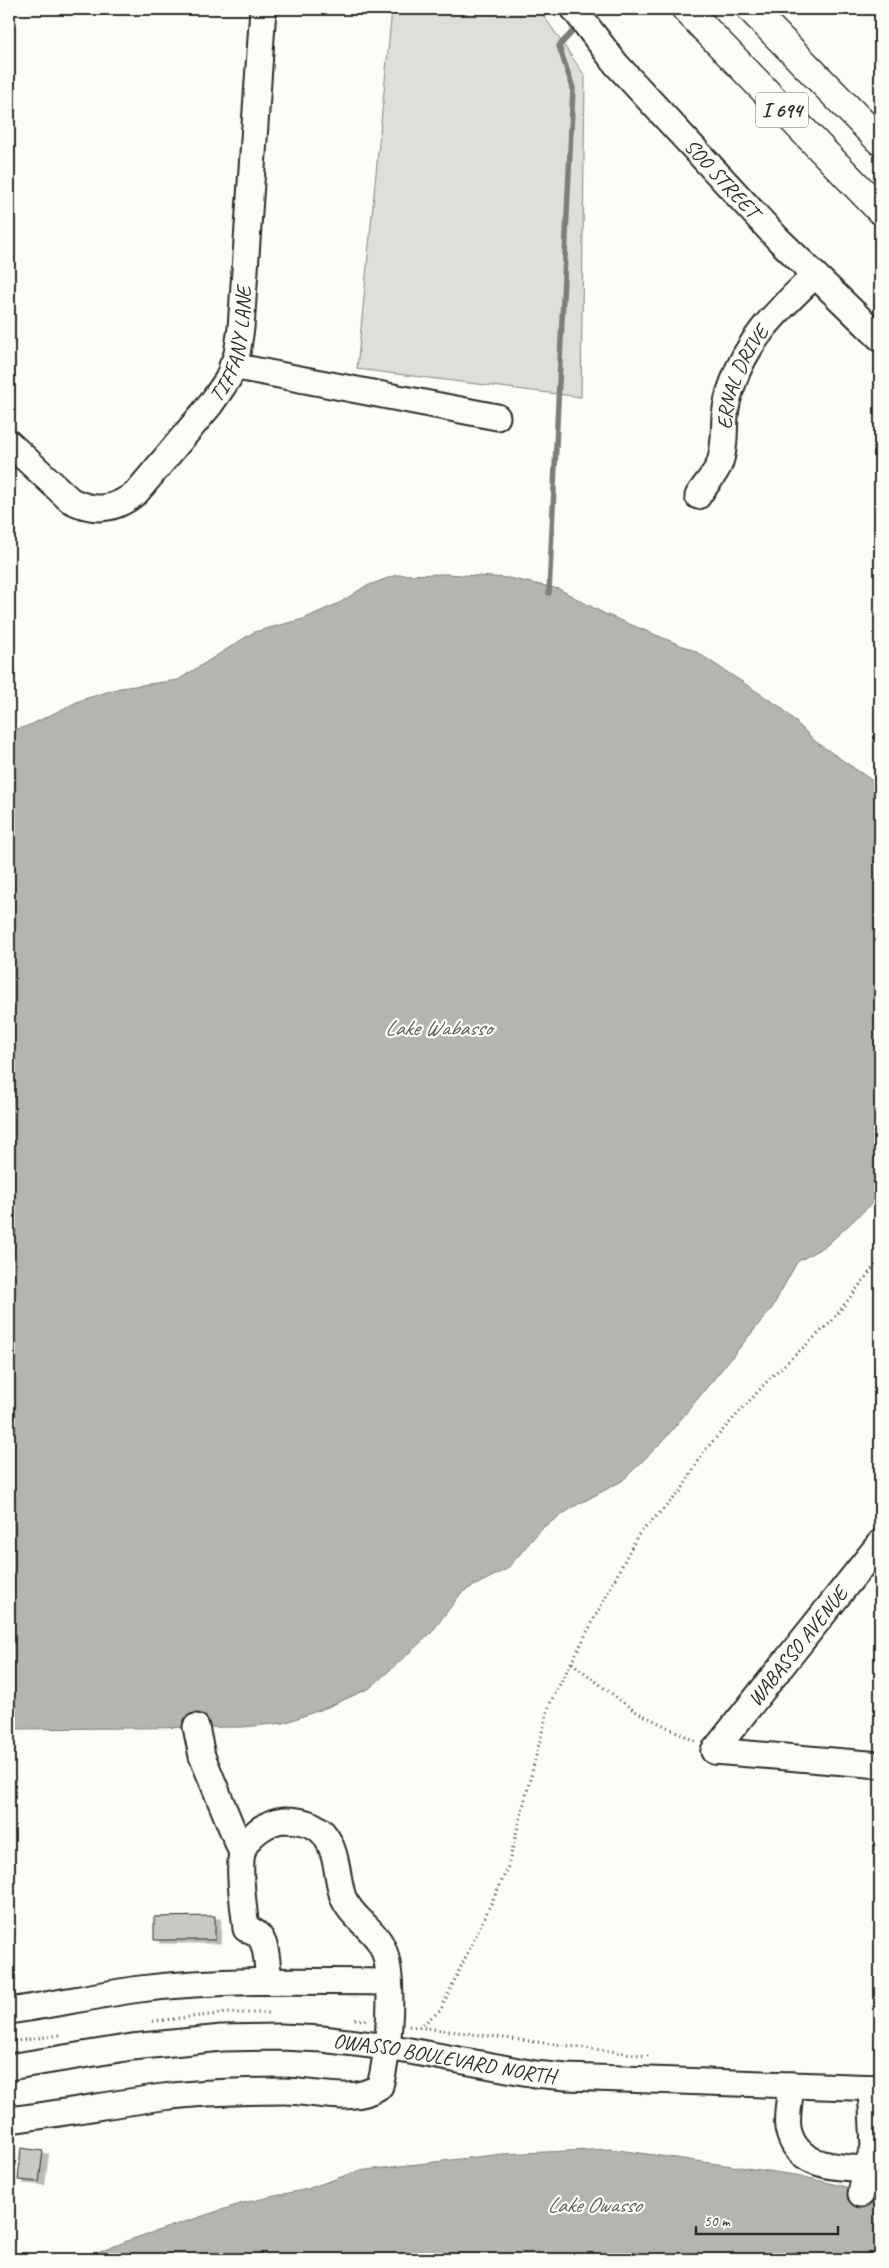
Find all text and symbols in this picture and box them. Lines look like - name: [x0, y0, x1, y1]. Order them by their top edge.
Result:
- road number: I 694: [756, 92, 808, 128]
- street label: SOO STREET: [679, 133, 769, 227]
- street label: TIFFANY LANE: [203, 283, 257, 407]
- street label: ERNAL DRIVE: [711, 318, 776, 430]
- water label: Lake Wabasso: [385, 1014, 495, 1042]
- street label: WABASSO AVENUE: [742, 1579, 855, 1711]
- street label: OWASSO BOULEVARD NORTH: [332, 2027, 560, 2089]
- water label: Lake Owasso: [547, 2191, 644, 2219]
- scale bar: [696, 2203, 839, 2235]
- text: 50 m: [704, 2212, 731, 2231]

